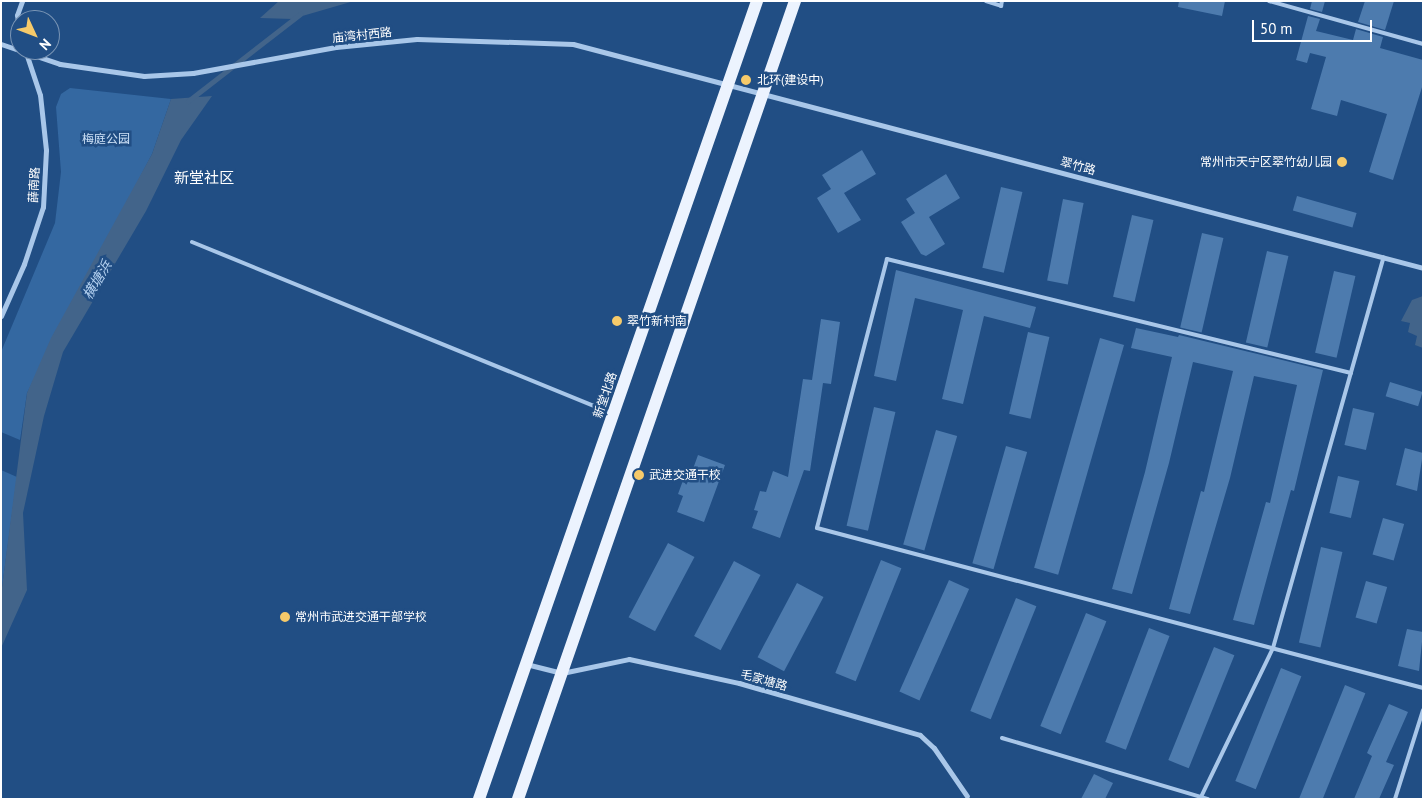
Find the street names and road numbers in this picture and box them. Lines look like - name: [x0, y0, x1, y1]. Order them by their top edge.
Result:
- street label: 庙湾村西路: [331, 25, 393, 45]
- street label: 翠竹路: [1059, 154, 1097, 178]
- street label: 薛南路: [26, 167, 42, 203]
- street label: 新堂北路: [590, 370, 620, 420]
- street label: 毛家塘路: [739, 666, 789, 694]

